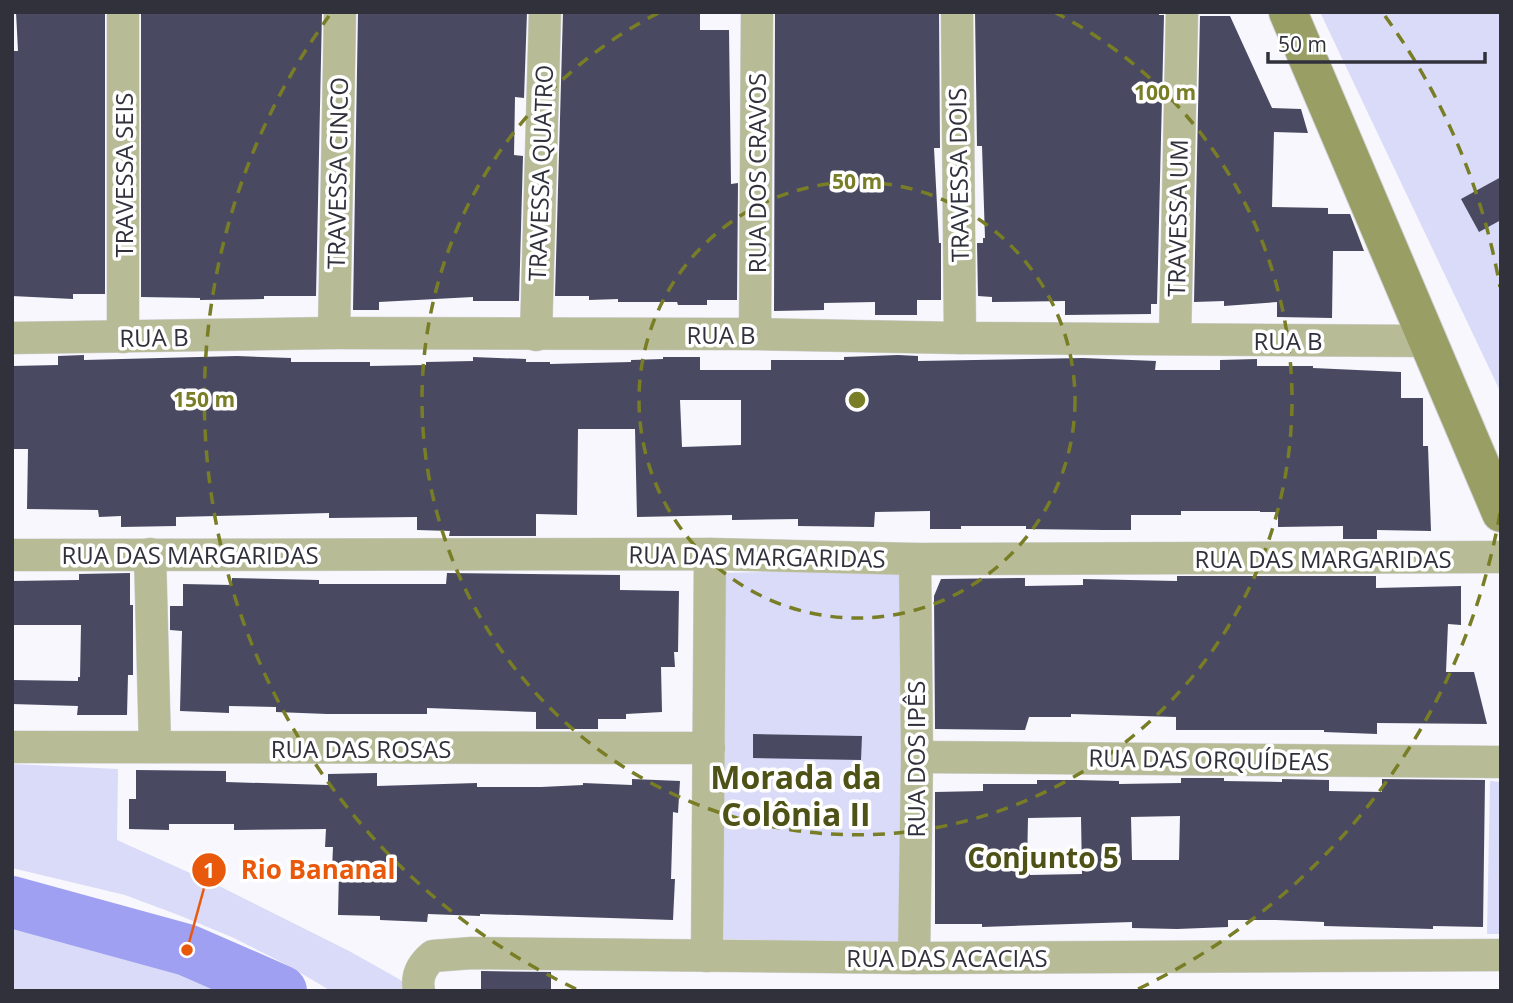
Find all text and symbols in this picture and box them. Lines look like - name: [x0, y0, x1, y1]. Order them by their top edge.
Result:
- scale bar: [1268, 21, 1485, 65]
- text: 50 m: [1278, 30, 1327, 58]
- street label: TRAVESSA QUATRO: [520, 64, 560, 282]
- street label: RUA DOS CRAVOS: [740, 73, 773, 273]
- street label: TRAVESSA CINCO: [319, 77, 355, 269]
- text: 100 m: [1134, 78, 1196, 106]
- street label: TRAVESSA DOIS: [940, 87, 976, 263]
- street label: TRAVESSA SEIS: [107, 93, 140, 257]
- street label: TRAVESSA UM: [1159, 139, 1195, 297]
- text: 50 m: [832, 167, 882, 195]
- street label: RUA B: [686, 318, 756, 351]
- street label: RUA B: [119, 320, 189, 354]
- street label: RUA B: [1253, 324, 1323, 357]
- text: 150 m: [173, 385, 235, 413]
- centre of rings: [845, 388, 869, 412]
- street label: RUA DAS MARGARIDAS: [628, 537, 886, 575]
- street label: RUA DAS MARGARIDAS: [61, 538, 319, 571]
- street label: RUA DAS MARGARIDAS: [1194, 542, 1452, 575]
- street label: RUA DOS IPÊS: [899, 681, 932, 837]
- street label: RUA DAS ROSAS: [271, 732, 451, 765]
- street label: RUA DAS ORQUÍDEAS: [1088, 740, 1330, 778]
- district label: Morada da Colônia II: [710, 755, 882, 835]
- district label: Conjunto 5: [967, 838, 1119, 876]
- callout: Rio Bananal: [192, 847, 410, 894]
- text: Rio Bananal: [241, 851, 395, 887]
- text: 1: [203, 856, 215, 884]
- street label: RUA DAS ACACIAS: [846, 941, 1048, 974]

